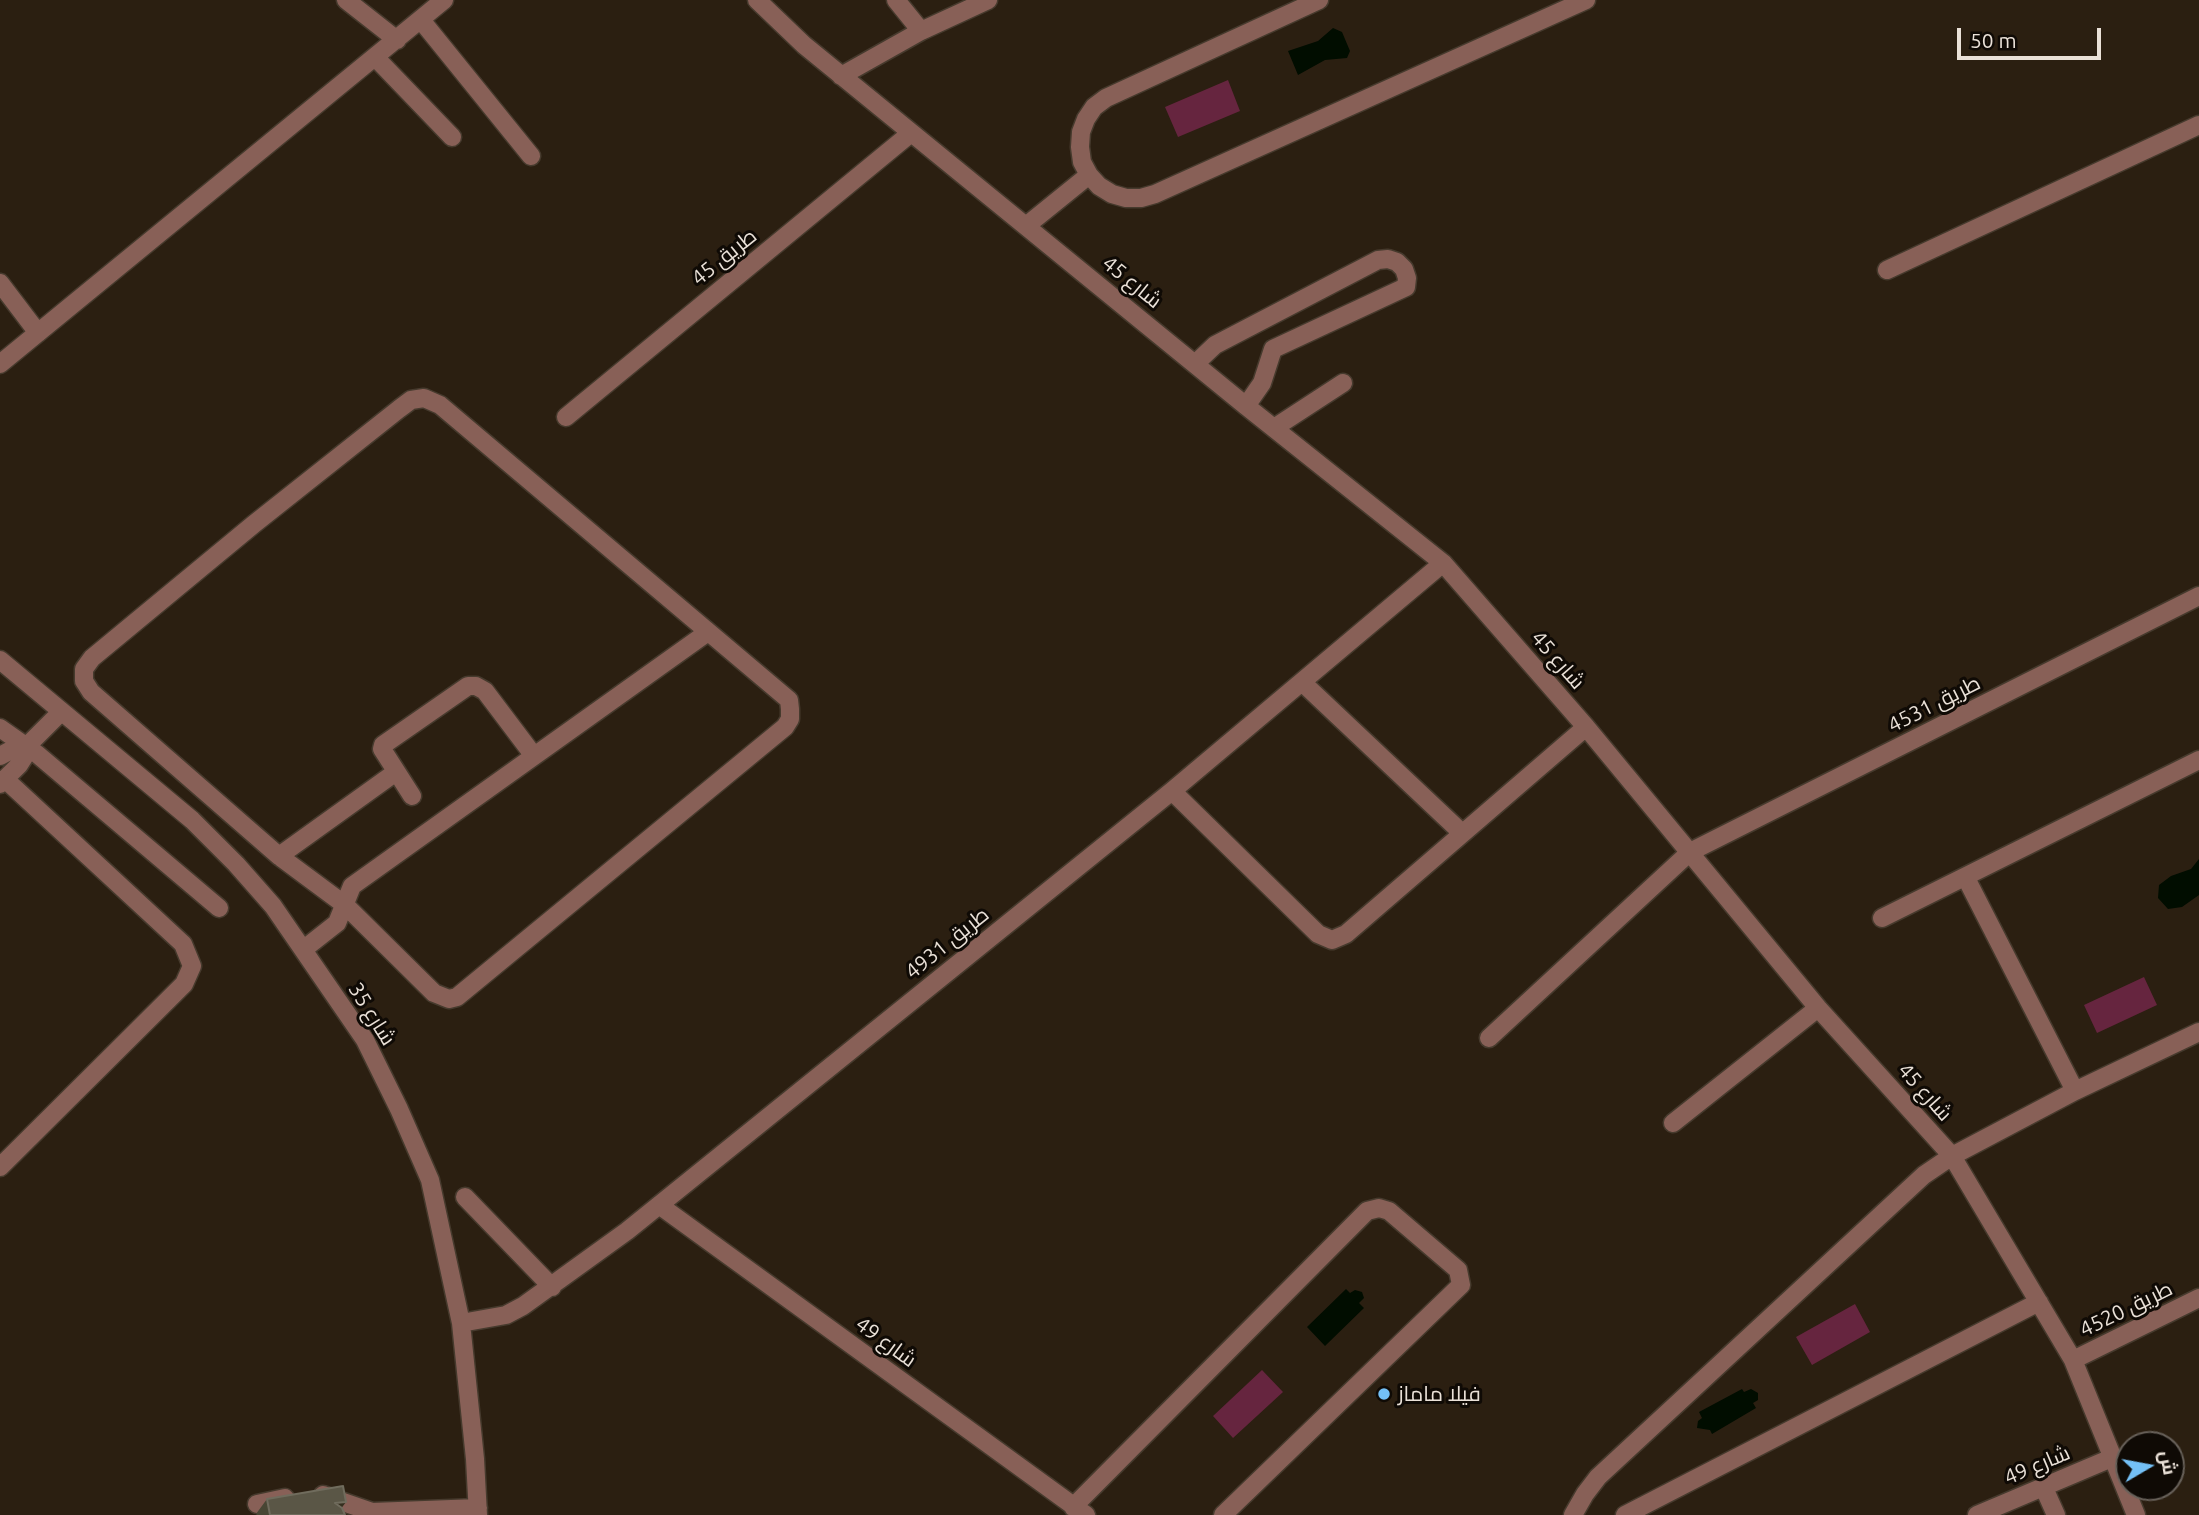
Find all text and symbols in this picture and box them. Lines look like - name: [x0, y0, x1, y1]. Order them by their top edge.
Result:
- scale bar: [1961, 14, 2104, 58]
- text: 50 m: [1970, 28, 2017, 52]
- street label: طريق 45: [686, 223, 762, 291]
- street label: شارع 45: [1097, 250, 1167, 314]
- street label: شارع 45: [1526, 626, 1590, 694]
- street label: طريق 4531: [1884, 670, 1984, 738]
- street label: طريق 4931: [900, 902, 994, 984]
- street label: شارع 35: [343, 978, 401, 1050]
- street label: شارع 45: [1892, 1058, 1958, 1126]
- street label: طريق 4520: [2075, 1276, 2177, 1342]
- street label: شارع 49: [851, 1311, 921, 1373]
- place label: فيلا ماماز: [1398, 1381, 1481, 1407]
- marker: فيلا ماماز: [1376, 1386, 1392, 1402]
- north arrow: [2115, 1431, 2185, 1501]
- street label: شارع 49: [2000, 1440, 2074, 1490]
- text: ش: [2156, 1449, 2182, 1477]

